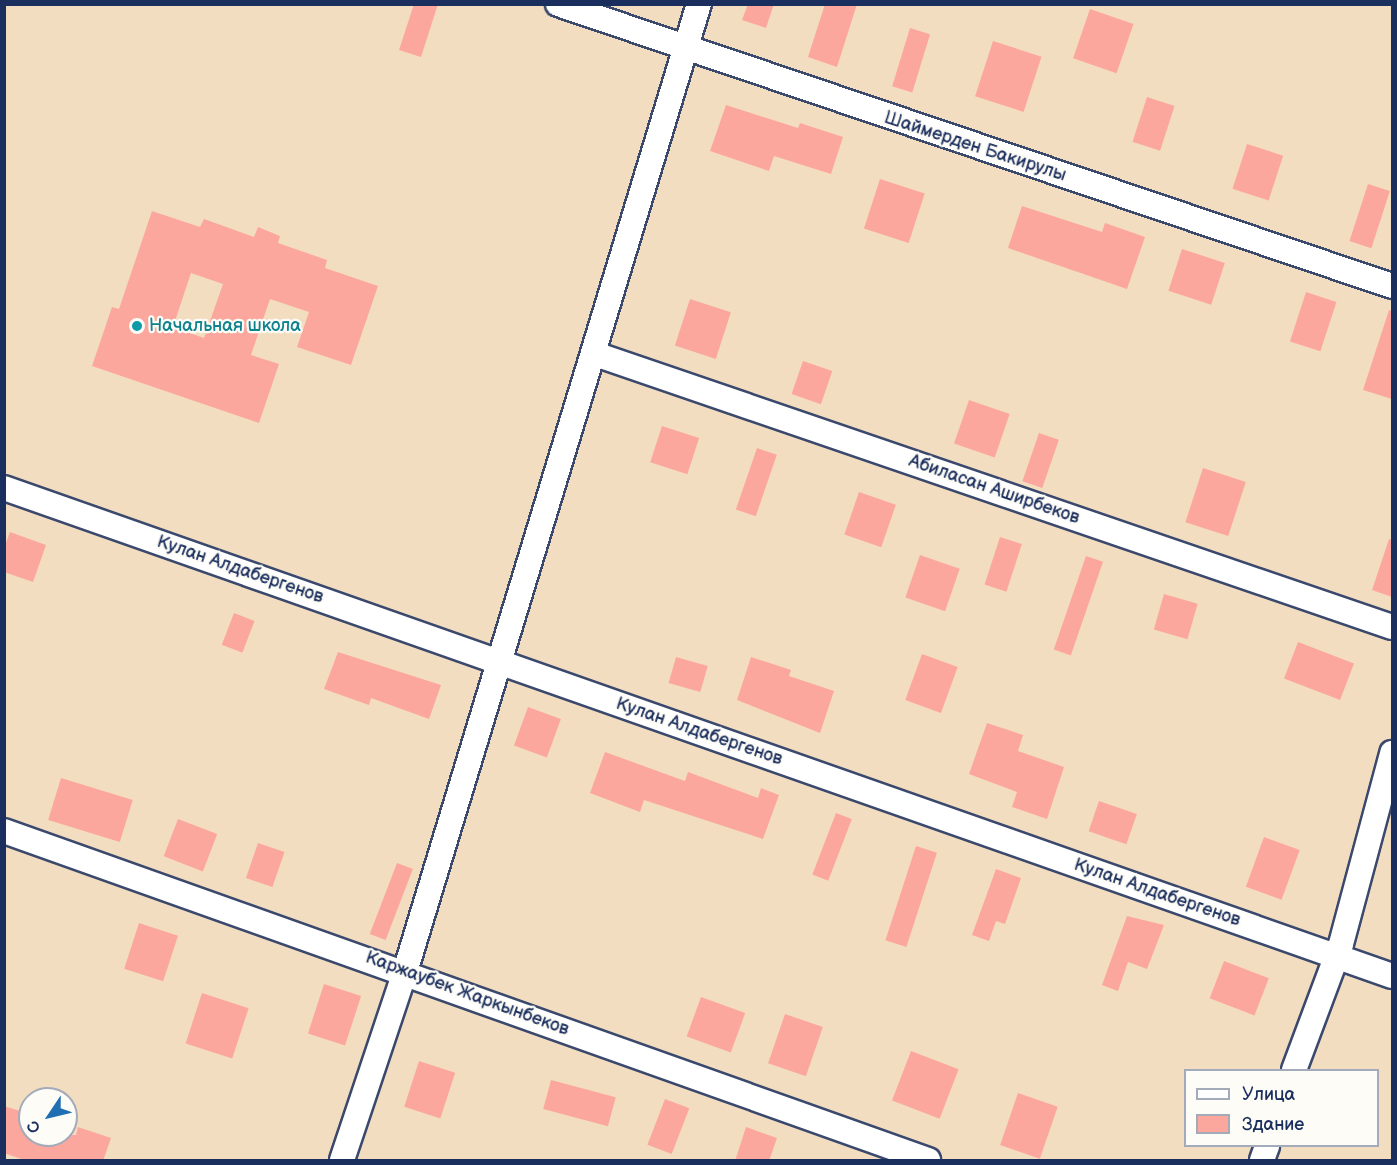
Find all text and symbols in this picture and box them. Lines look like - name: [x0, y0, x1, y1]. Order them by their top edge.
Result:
- street label: Шаймерден Бакирулы: [881, 107, 1069, 187]
- place label: Начальная школа: [149, 315, 301, 337]
- marker: Начальная школа: [130, 319, 144, 333]
- street label: Абиласан Аширбеков: [906, 451, 1082, 529]
- street label: Кулан Алдабергенов: [154, 531, 326, 609]
- street label: Кулан Алдабергенов: [613, 693, 785, 771]
- street label: Кулан Алдабергенов: [1071, 854, 1243, 932]
- street label: Каржаубек Жаркынбеков: [362, 947, 572, 1041]
- legend: [1184, 1069, 1379, 1147]
- text: Улица: [1242, 1084, 1295, 1105]
- north arrow: [18, 1087, 78, 1147]
- text: Здание: [1242, 1114, 1304, 1135]
- text: С: [24, 1116, 45, 1136]

